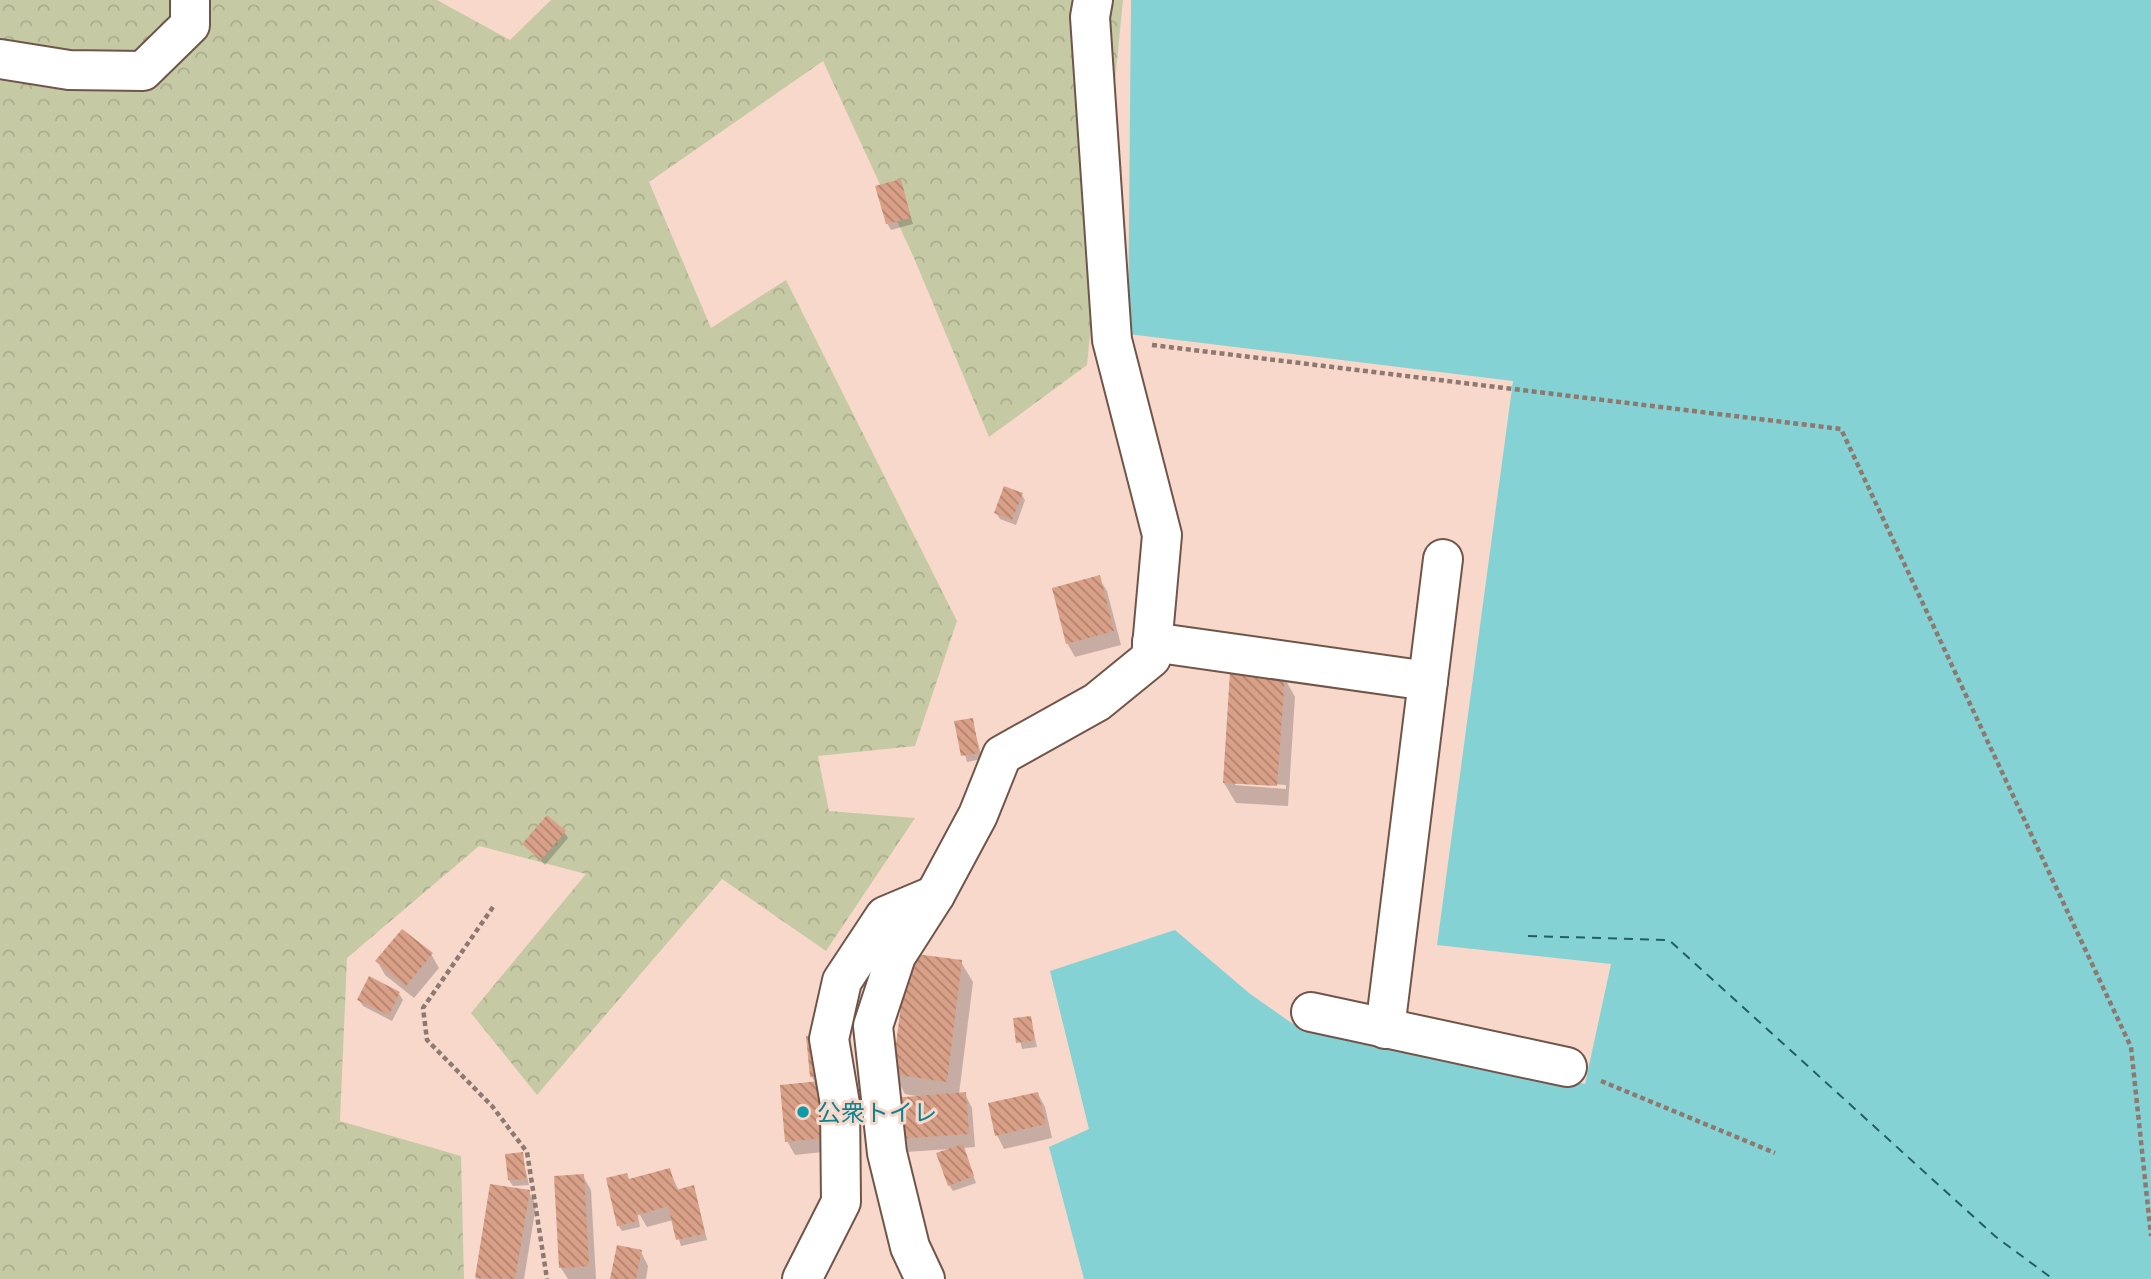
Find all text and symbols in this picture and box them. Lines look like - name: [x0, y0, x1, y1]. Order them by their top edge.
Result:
- place label: 公衆トイレ: [817, 1097, 937, 1128]
- marker: 公衆トイレ: [795, 1104, 811, 1120]

